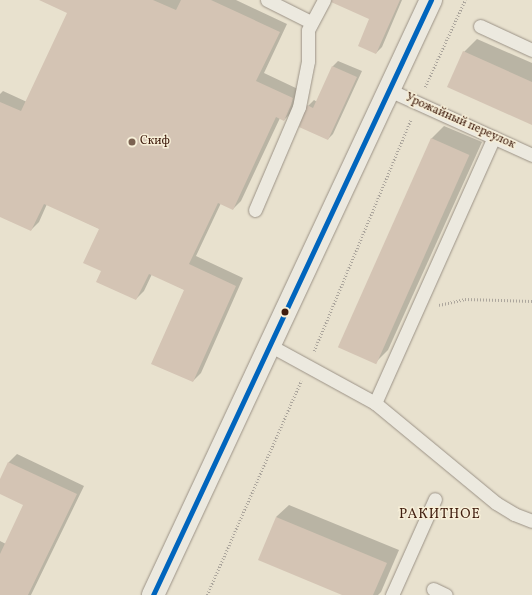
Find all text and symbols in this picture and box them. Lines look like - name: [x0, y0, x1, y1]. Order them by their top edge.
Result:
- street label: Урожайный переулок: [403, 91, 517, 153]
- place label: Скиф: [140, 135, 170, 149]
- marker: Скиф: [127, 137, 137, 147]
- unlabelled marker: [280, 307, 290, 317]
- district label: РАКИТНОЕ: [399, 507, 481, 523]

